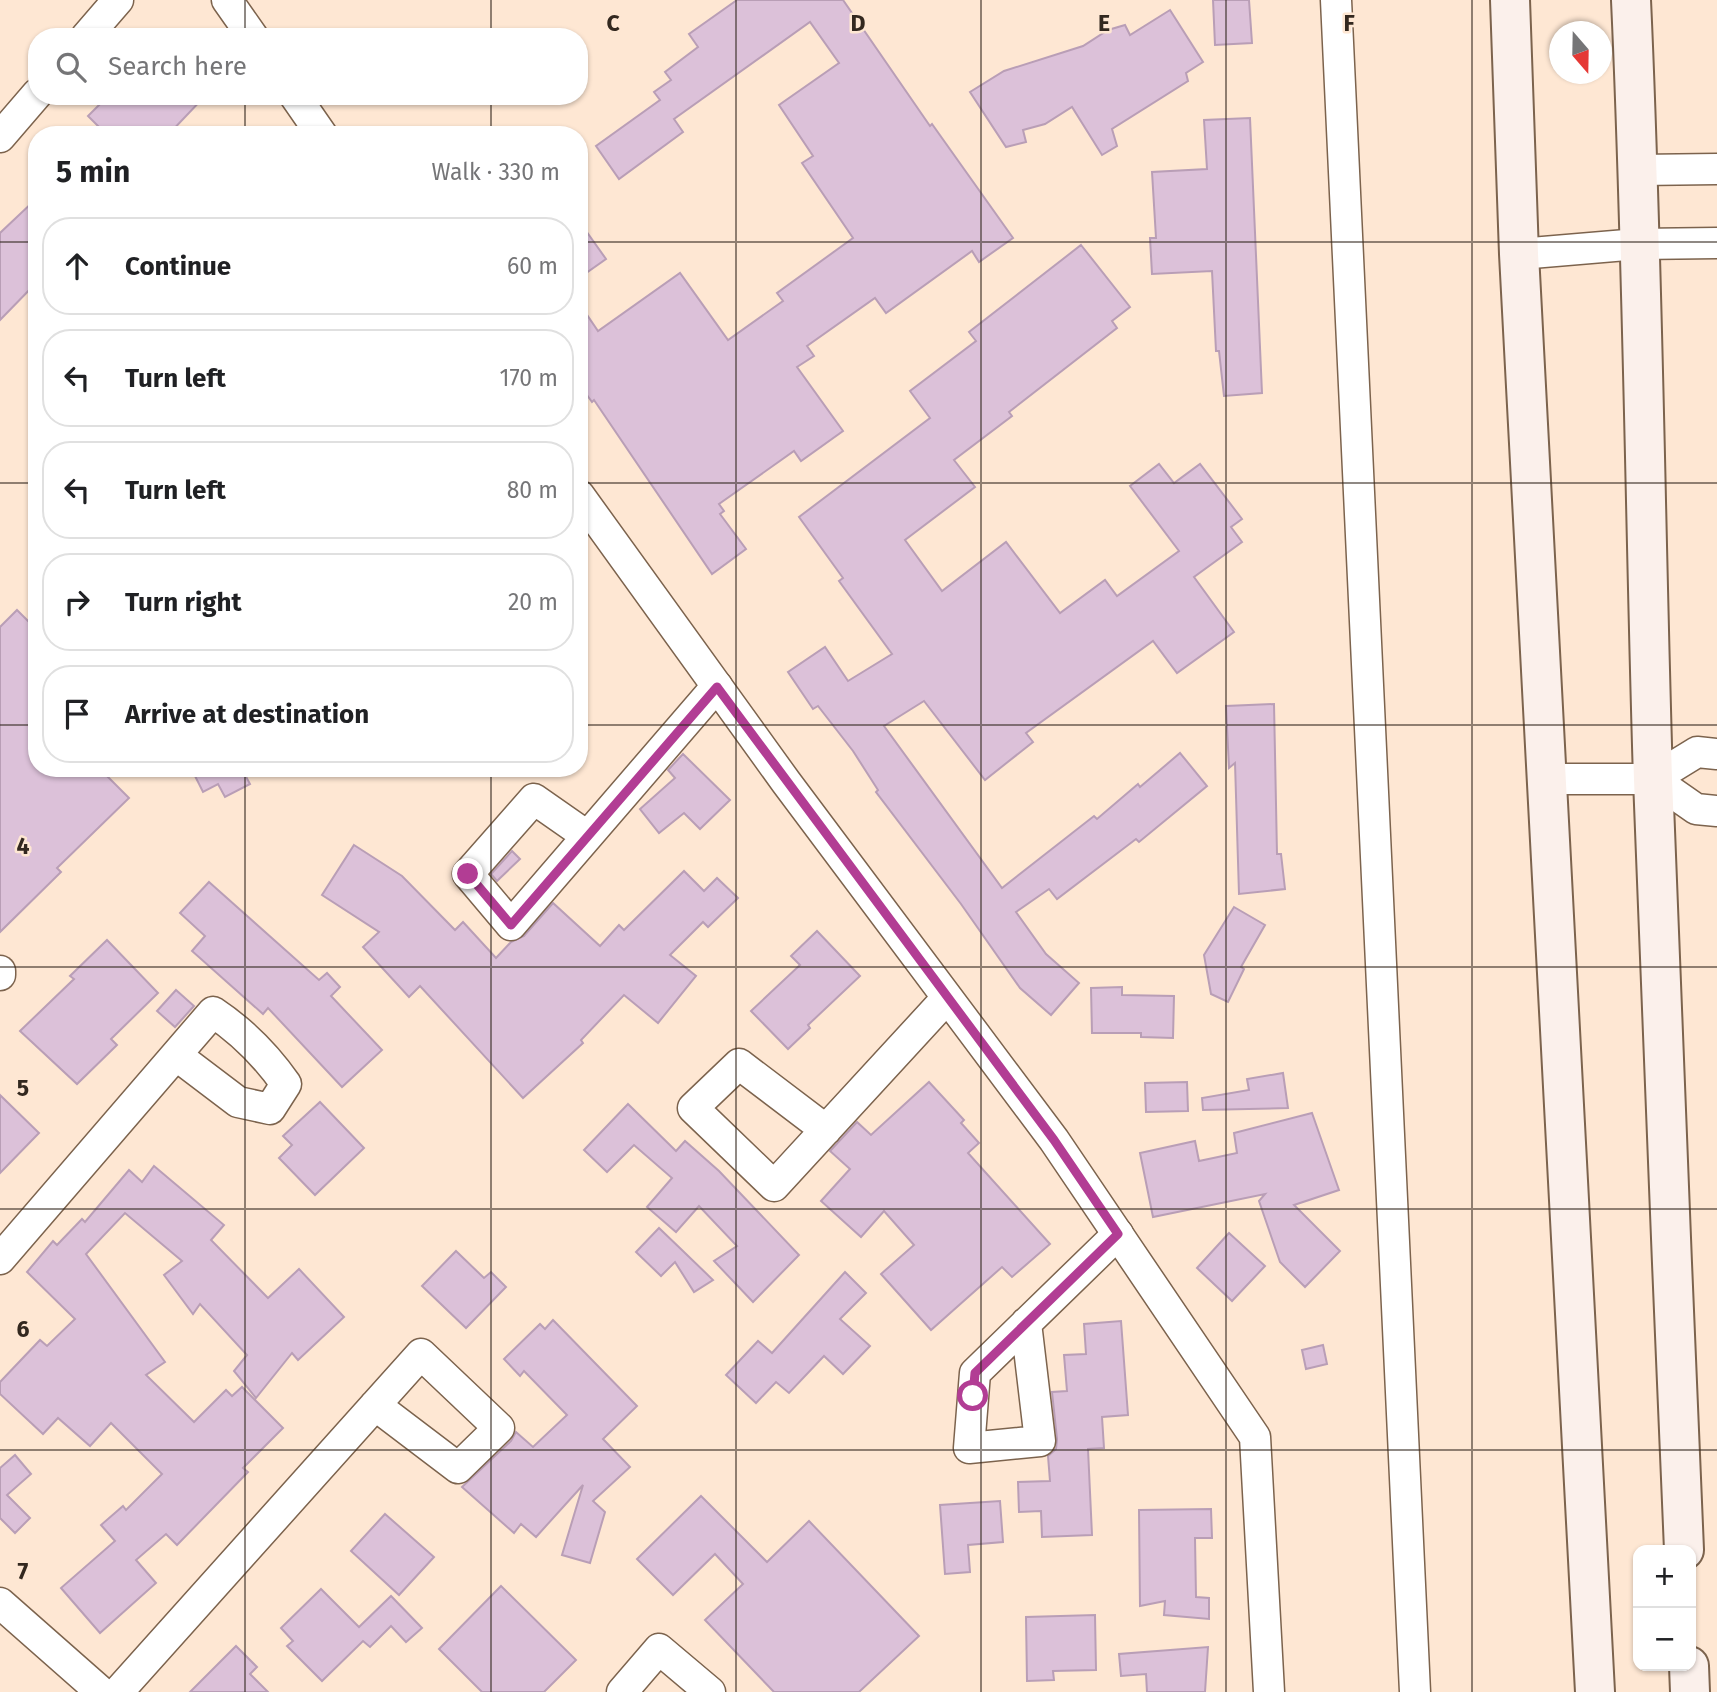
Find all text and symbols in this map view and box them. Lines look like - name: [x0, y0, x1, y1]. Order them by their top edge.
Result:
- text: C: [606, 9, 620, 37]
- text: D: [851, 9, 866, 37]
- text: E: [1098, 9, 1110, 37]
- text: F: [1343, 9, 1355, 37]
- north arrow: [1549, 21, 1612, 84]
- search box: [28, 28, 588, 105]
- icon: search: [52, 48, 90, 86]
- text: Search here: [108, 51, 247, 82]
- text: 5 min: [56, 154, 130, 190]
- text: Walk · 330 m: [432, 158, 560, 186]
- icon: ahead: [58, 247, 96, 285]
- text: Continue: [125, 251, 231, 282]
- text: 60 m: [507, 252, 558, 280]
- icon: left: [58, 359, 96, 397]
- text: Turn left: [125, 363, 226, 394]
- text: 170 m: [499, 364, 558, 392]
- icon: left: [58, 471, 96, 509]
- text: Turn left: [125, 475, 226, 506]
- text: 80 m: [507, 476, 558, 504]
- icon: right: [58, 583, 96, 621]
- text: Turn right: [125, 587, 242, 618]
- text: 20 m: [508, 588, 558, 616]
- icon: arrive: [58, 695, 96, 733]
- text: Arrive at destination: [125, 699, 369, 730]
- text: 4: [17, 832, 30, 860]
- route end: [452, 858, 483, 889]
- text: 5: [17, 1074, 29, 1102]
- text: 6: [17, 1315, 30, 1343]
- route start: [957, 1380, 988, 1411]
- map controls: [1633, 1545, 1696, 1671]
- button: +: [1633, 1545, 1696, 1608]
- text: 7: [18, 1557, 29, 1585]
- button: −: [1633, 1608, 1696, 1671]

